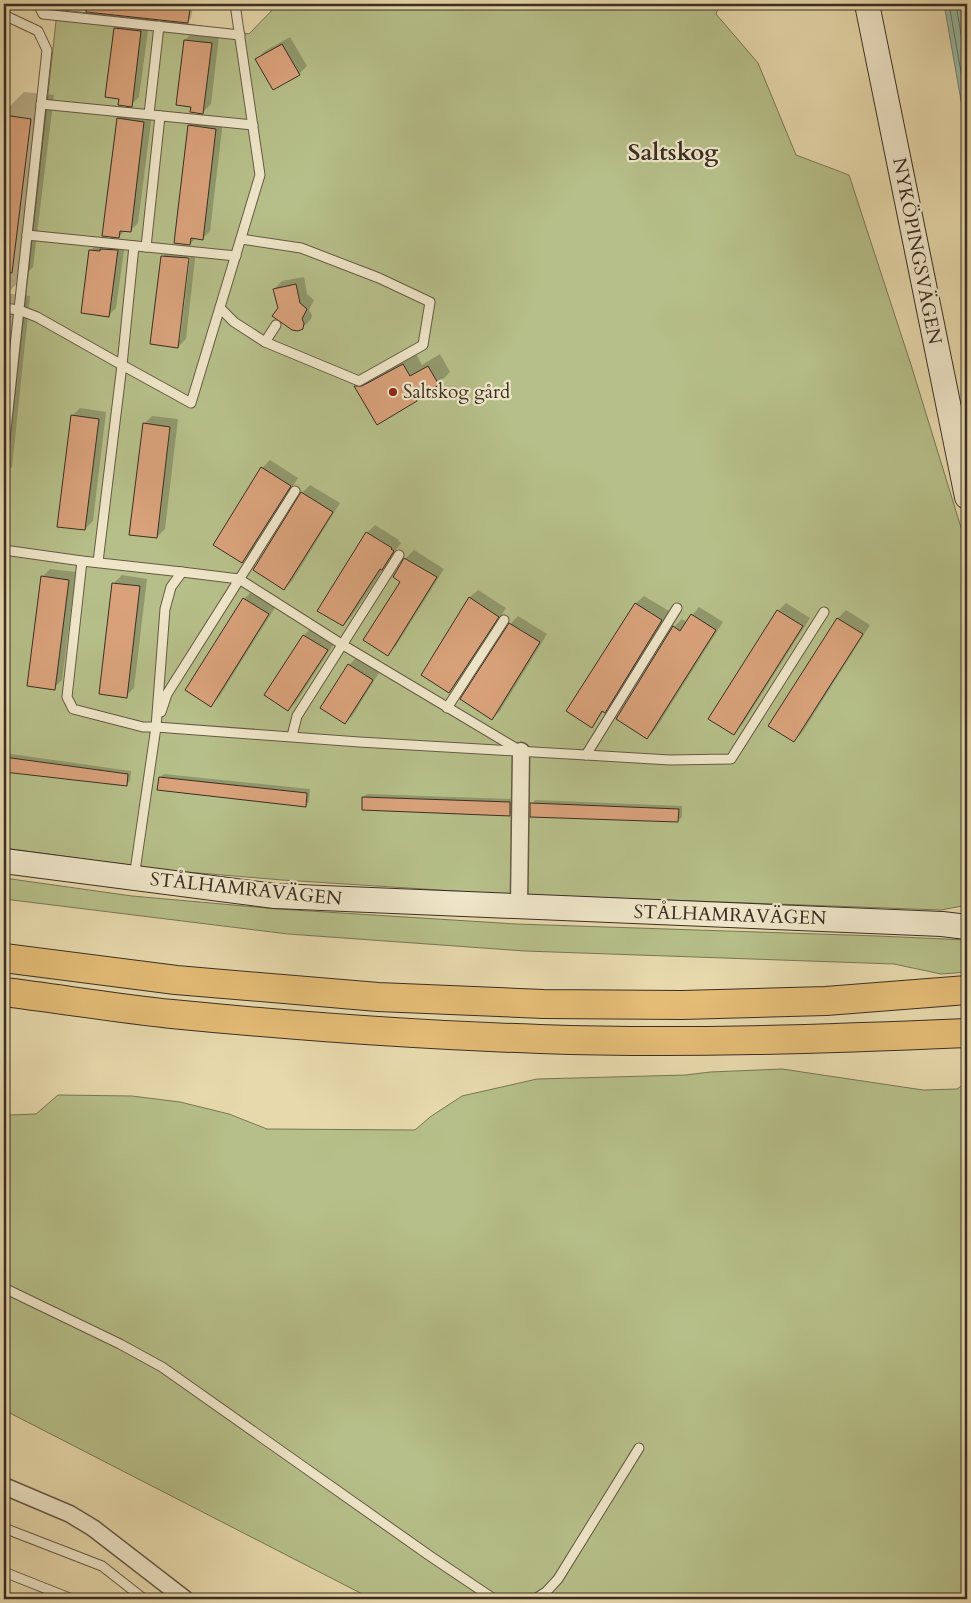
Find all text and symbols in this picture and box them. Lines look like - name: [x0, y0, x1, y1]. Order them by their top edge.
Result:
- district label: Saltskog: [628, 136, 719, 169]
- street label: NYKÖPINGSVÄGEN: [886, 155, 948, 347]
- place label: Saltskog gård: [403, 379, 510, 405]
- marker: Saltskog gård: [387, 386, 399, 398]
- street label: STÅLHAMRAVÄGEN: [149, 866, 343, 912]
- street label: STÅLHAMRAVÄGEN: [633, 899, 827, 931]

